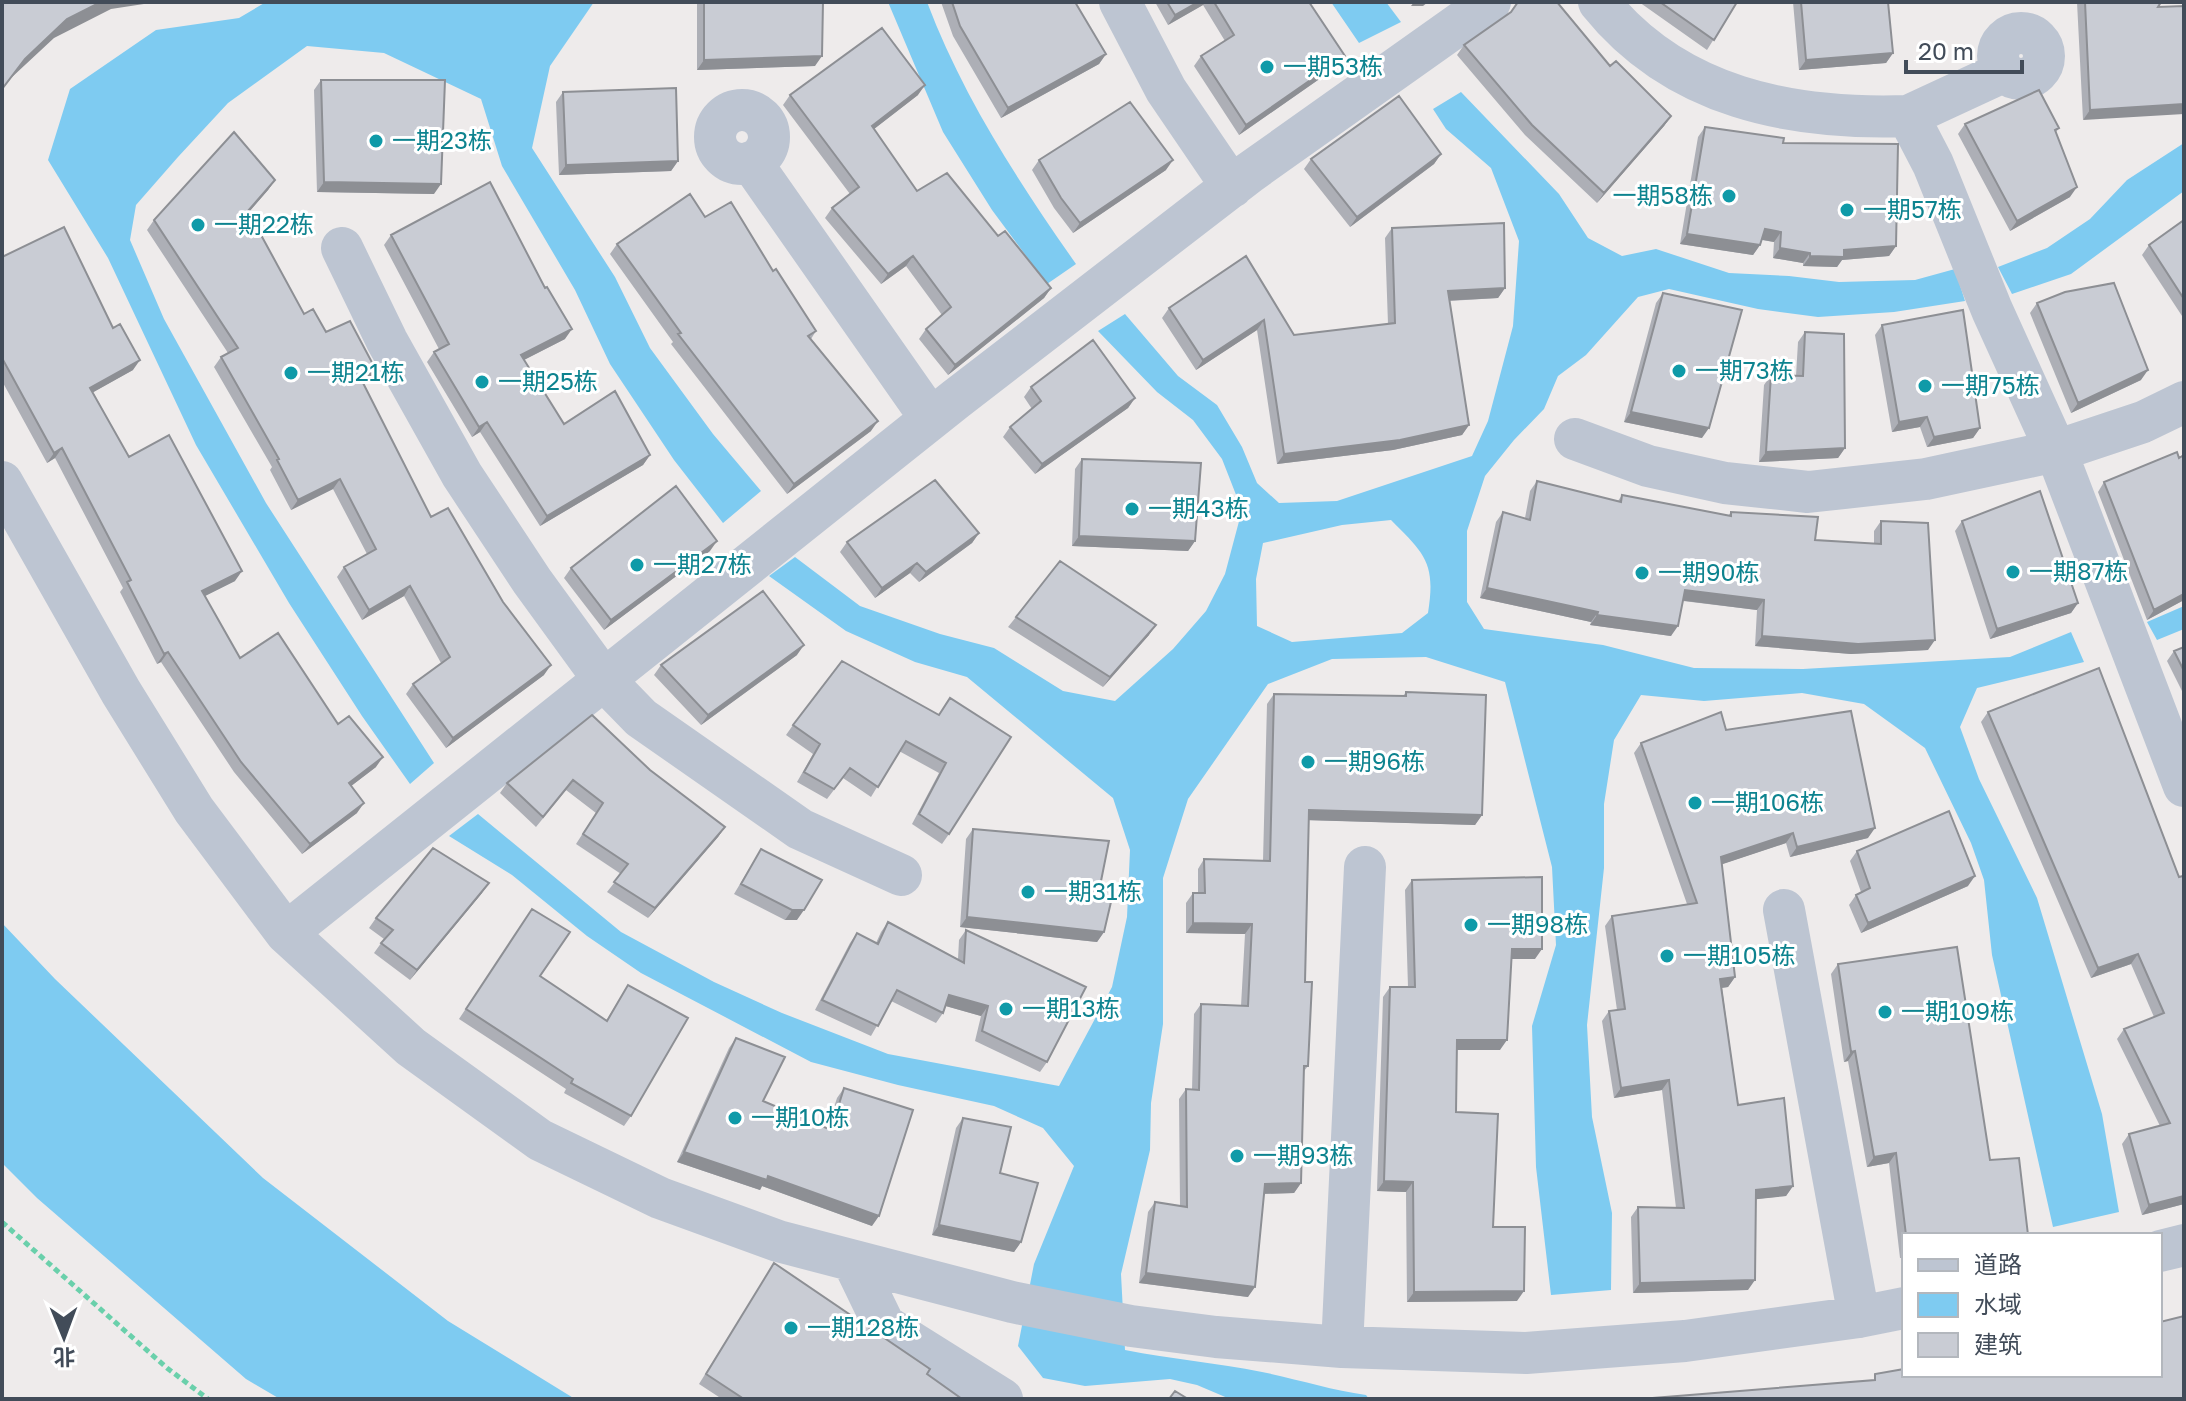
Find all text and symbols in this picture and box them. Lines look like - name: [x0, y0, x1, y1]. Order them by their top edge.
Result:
- scale bar: [1906, 24, 2022, 74]
- text: 20 m: [1918, 36, 1974, 65]
- place label: 一期53栋: [1283, 51, 1383, 80]
- marker: 一期53栋: [1258, 58, 1276, 76]
- place label: 一期23栋: [392, 125, 492, 154]
- marker: 一期23栋: [367, 132, 385, 150]
- place label: 一期58栋: [1612, 180, 1713, 209]
- marker: 一期58栋: [1720, 187, 1738, 205]
- place label: 一期57栋: [1863, 194, 1962, 223]
- marker: 一期57栋: [1838, 201, 1856, 219]
- place label: 一期22栋: [214, 209, 314, 238]
- marker: 一期22栋: [189, 216, 207, 234]
- place label: 一期73栋: [1695, 355, 1794, 384]
- place label: 一期21栋: [307, 357, 405, 386]
- marker: 一期73栋: [1670, 362, 1688, 380]
- marker: 一期21栋: [282, 364, 300, 382]
- place label: 一期25栋: [498, 366, 598, 395]
- place label: 一期75栋: [1941, 370, 2040, 399]
- marker: 一期25栋: [473, 373, 491, 391]
- marker: 一期75栋: [1916, 377, 1934, 395]
- place label: 一期43栋: [1148, 493, 1249, 522]
- marker: 一期43栋: [1123, 500, 1141, 518]
- place label: 一期27栋: [653, 549, 752, 578]
- marker: 一期27栋: [628, 556, 646, 574]
- place label: 一期87栋: [2029, 556, 2128, 585]
- place label: 一期90栋: [1658, 557, 1759, 586]
- marker: 一期87栋: [2004, 563, 2022, 581]
- marker: 一期90栋: [1633, 564, 1651, 582]
- place label: 一期96栋: [1324, 746, 1425, 775]
- marker: 一期96栋: [1299, 753, 1317, 771]
- place label: 一期106栋: [1711, 787, 1824, 816]
- marker: 一期106栋: [1686, 794, 1704, 812]
- place label: 一期31栋: [1044, 876, 1142, 905]
- marker: 一期31栋: [1019, 883, 1037, 901]
- place label: 一期98栋: [1487, 909, 1588, 938]
- marker: 一期98栋: [1462, 916, 1480, 934]
- place label: 一期105栋: [1683, 940, 1795, 969]
- marker: 一期105栋: [1658, 947, 1676, 965]
- place label: 一期13栋: [1022, 993, 1120, 1022]
- place label: 一期109栋: [1901, 996, 2014, 1025]
- marker: 一期13栋: [997, 1000, 1015, 1018]
- marker: 一期109栋: [1876, 1003, 1894, 1021]
- place label: 一期10栋: [751, 1102, 850, 1131]
- marker: 一期10栋: [726, 1109, 744, 1127]
- place label: 一期93栋: [1253, 1140, 1354, 1169]
- marker: 一期93栋: [1228, 1147, 1246, 1165]
- legend: [1902, 1233, 2162, 1377]
- text: 道路: [1974, 1249, 2022, 1278]
- text: 水域: [1974, 1289, 2022, 1318]
- north arrow: [24, 1297, 104, 1377]
- place label: 一期128栋: [807, 1312, 919, 1341]
- marker: 一期128栋: [782, 1319, 800, 1337]
- text: 建筑: [1974, 1329, 2022, 1358]
- text: 北: [53, 1344, 76, 1371]

